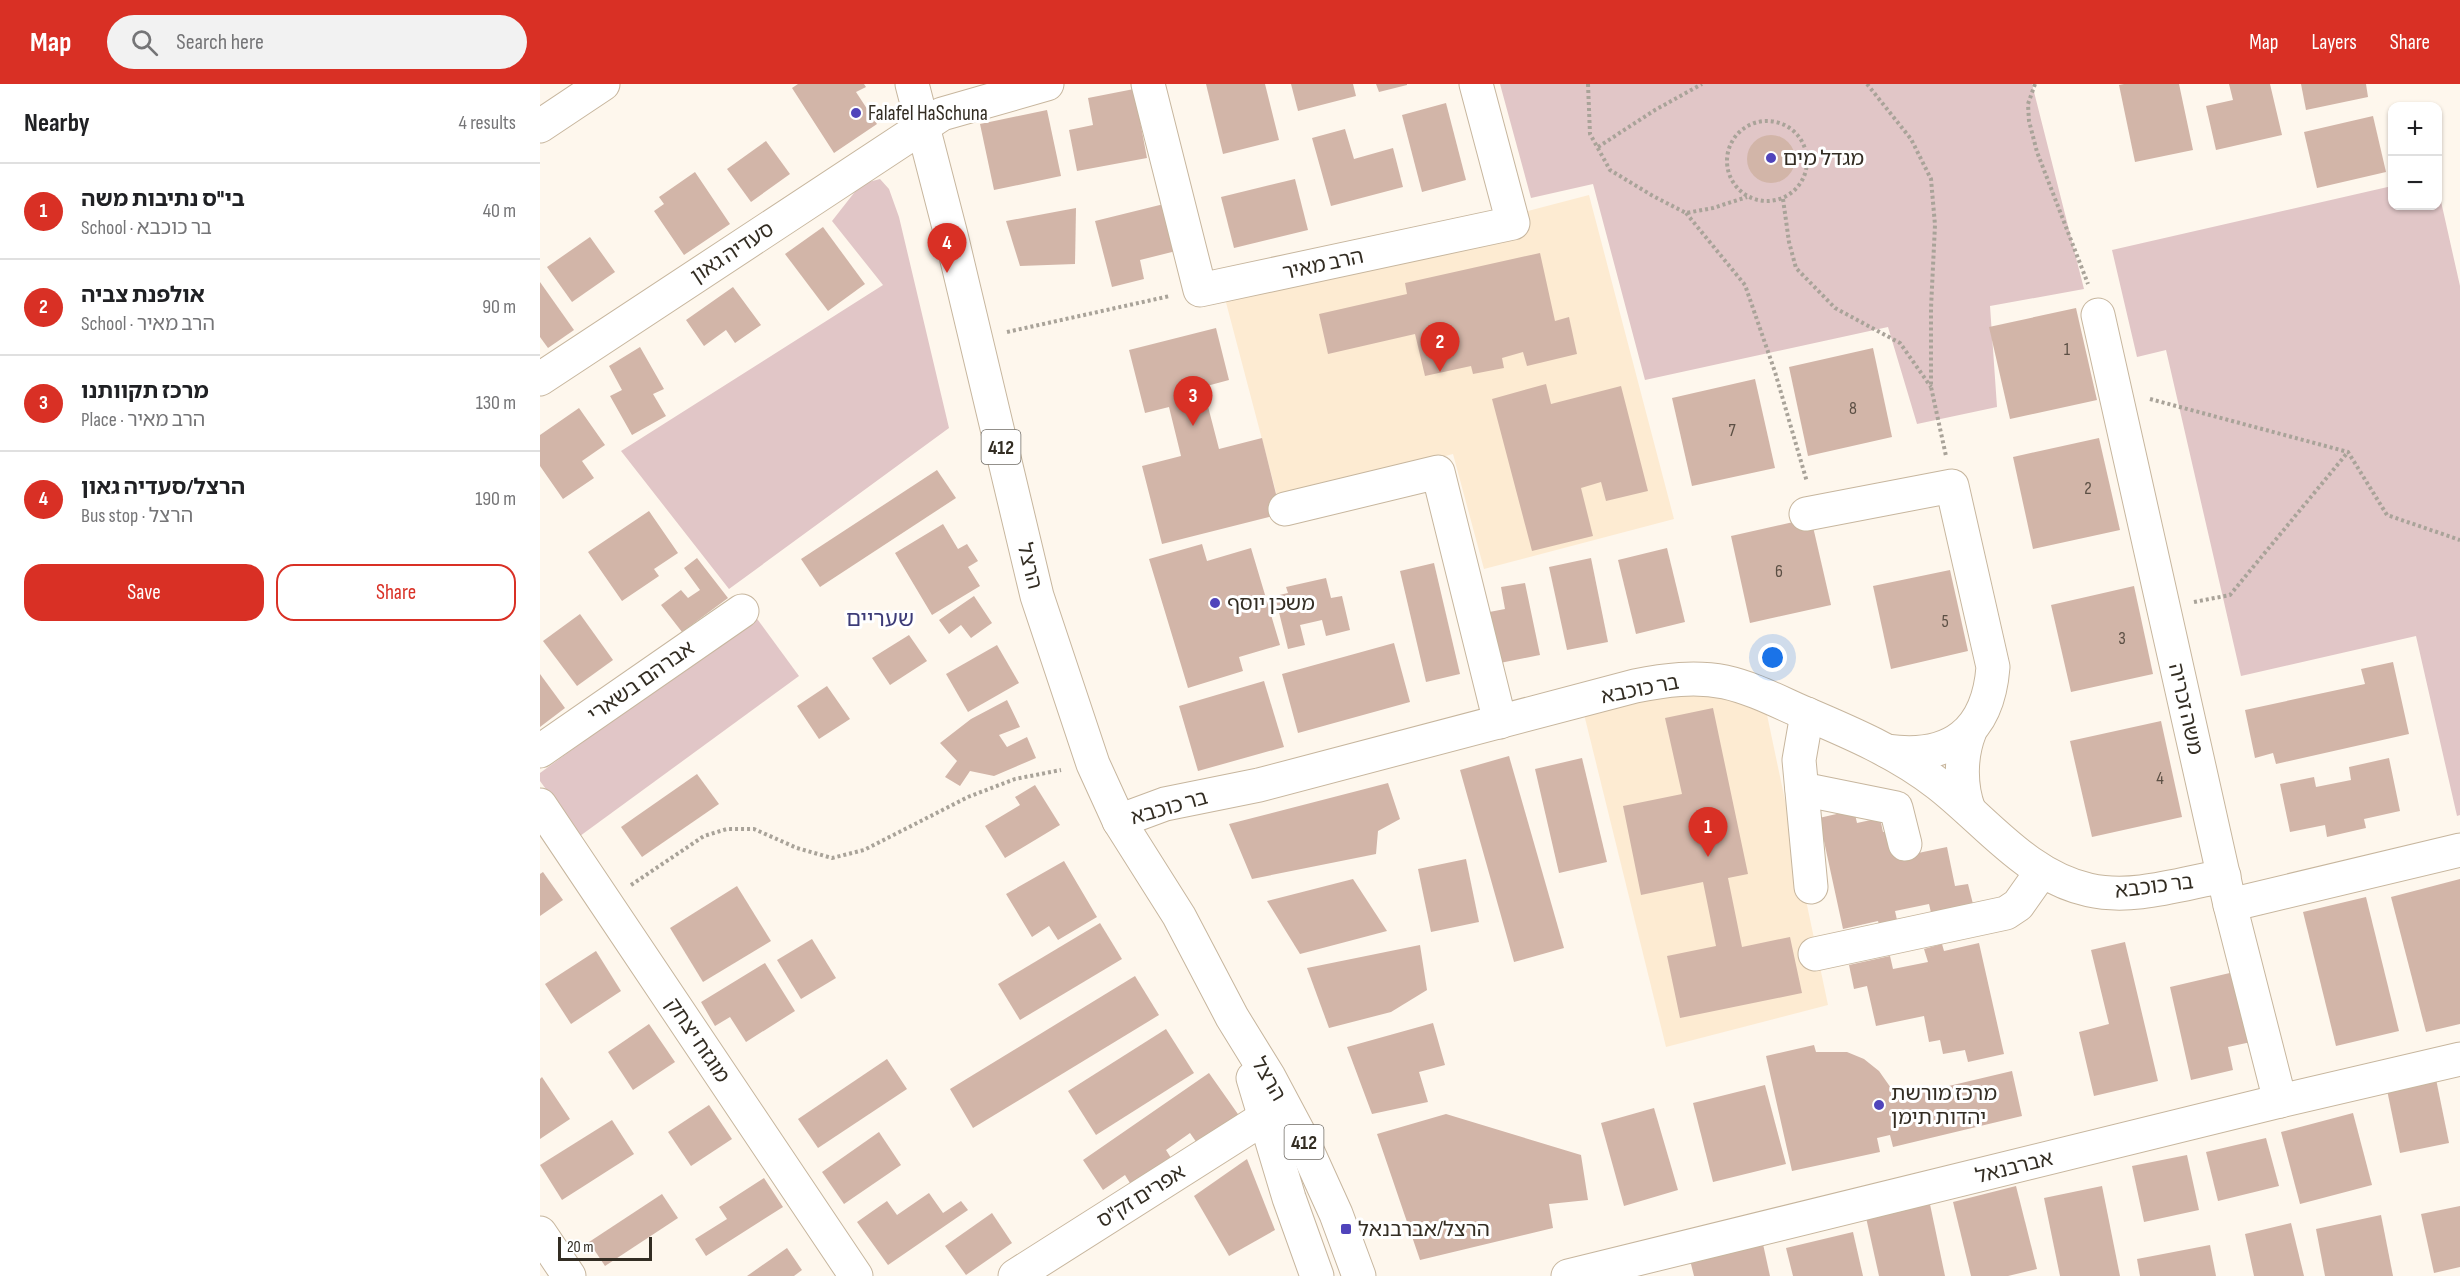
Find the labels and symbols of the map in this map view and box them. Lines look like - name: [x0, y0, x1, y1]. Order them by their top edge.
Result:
- place label: Falafel HaSchuna: [868, 101, 988, 126]
- marker: Falafel HaSchuna: [849, 106, 863, 120]
- place label: מגדל מים: [1783, 146, 1864, 171]
- marker: מגדל מים: [1764, 151, 1778, 165]
- street label: סעדיה גאון: [686, 216, 778, 288]
- pin: 4: [928, 224, 966, 273]
- street label: הרב מאיר: [1280, 244, 1366, 285]
- pin: 2: [1420, 322, 1460, 372]
- house number: 1: [2064, 339, 2071, 360]
- pin: 3: [1174, 376, 1212, 426]
- house number: 8: [1849, 398, 1857, 419]
- house number: 7: [1728, 420, 1736, 441]
- road number: 412: [982, 430, 1020, 464]
- house number: 2: [2084, 478, 2092, 499]
- street label: הרצל: [1012, 540, 1047, 592]
- house number: 6: [1775, 561, 1783, 582]
- place label: משכן יוסף: [1227, 591, 1315, 616]
- marker: משכן יוסף: [1208, 596, 1222, 610]
- district label: שעריים: [846, 606, 914, 633]
- house number: 5: [1941, 611, 1949, 632]
- house number: 3: [2118, 628, 2126, 649]
- street label: אברהם בשארי: [583, 635, 699, 727]
- your location: [1758, 643, 1787, 672]
- street label: משה זכריה: [2163, 661, 2208, 758]
- street label: בר כוכבא: [1599, 670, 1681, 709]
- house number: 4: [2156, 768, 2164, 789]
- street label: בר כוכבא: [1128, 785, 1211, 830]
- pin: 1: [1688, 808, 1728, 857]
- street label: בר כוכבא: [2113, 869, 2195, 904]
- street label: מוגזח יצחק: [660, 993, 735, 1088]
- street label: הרצל: [1246, 1053, 1291, 1106]
- place label: מרכז מורשת יהדות תימן: [1891, 1081, 1997, 1130]
- marker: מרכז מורשת יהדות תימן: [1872, 1098, 1886, 1112]
- road number: 412: [1284, 1125, 1323, 1159]
- street label: אברבנאל: [1973, 1146, 2055, 1189]
- street label: אפרים זק"ס: [1092, 1159, 1190, 1233]
- place label: הרצל/אברבנאל: [1358, 1217, 1490, 1242]
- marker: הרצל/אברבנאל: [1339, 1222, 1353, 1236]
- scale bar: [558, 1234, 652, 1262]

